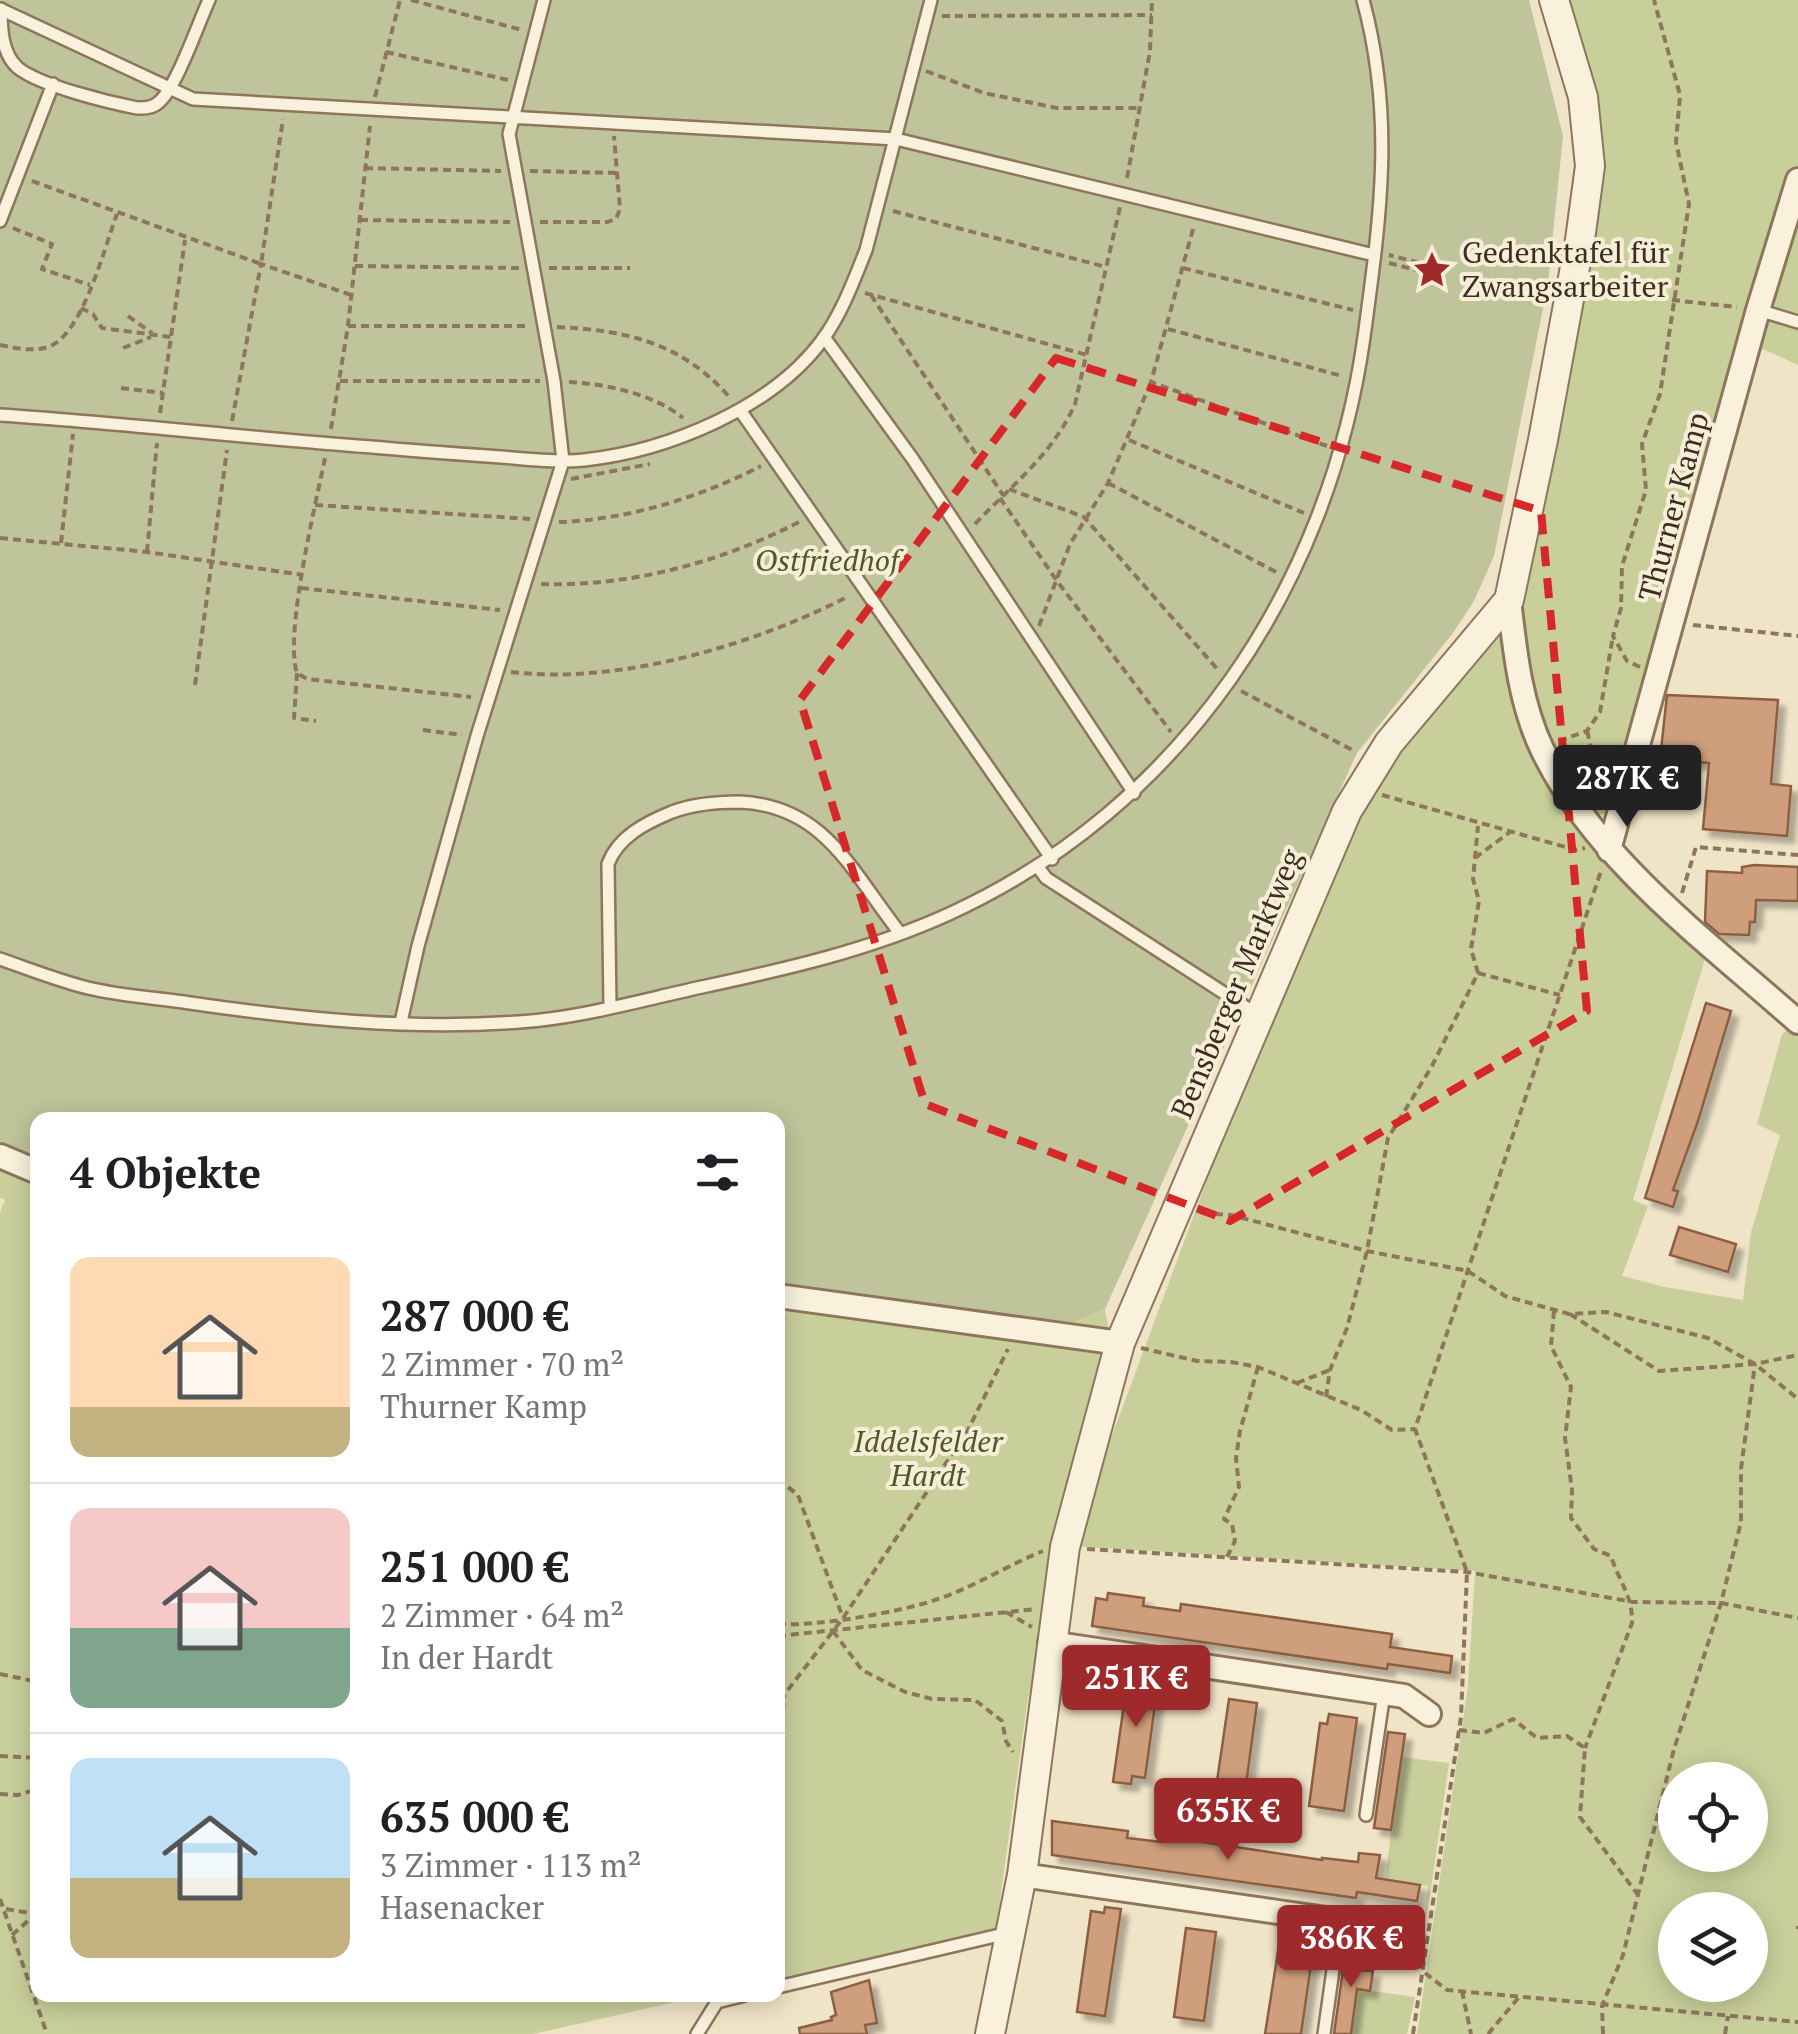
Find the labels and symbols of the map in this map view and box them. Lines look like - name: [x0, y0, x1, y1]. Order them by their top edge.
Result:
- place label: Gedenktafel für Zwangsarbeiter: [1462, 232, 1670, 306]
- place icon: Gedenktafel für Zwangsarbeiter: [1411, 249, 1453, 291]
- street label: Thurner Kamp: [1629, 408, 1717, 606]
- park label: Ostfriedhof: [755, 540, 904, 580]
- pin: 287K €: [1546, 745, 1708, 830]
- street label: Bensberger Marktweg: [1161, 842, 1311, 1124]
- park label: Iddelsfelder Hardt: [853, 1421, 1004, 1495]
- pin: 251K €: [1055, 1645, 1217, 1730]
- pin: 635K €: [1147, 1778, 1309, 1863]
- pin: 386K €: [1270, 1905, 1432, 1990]

